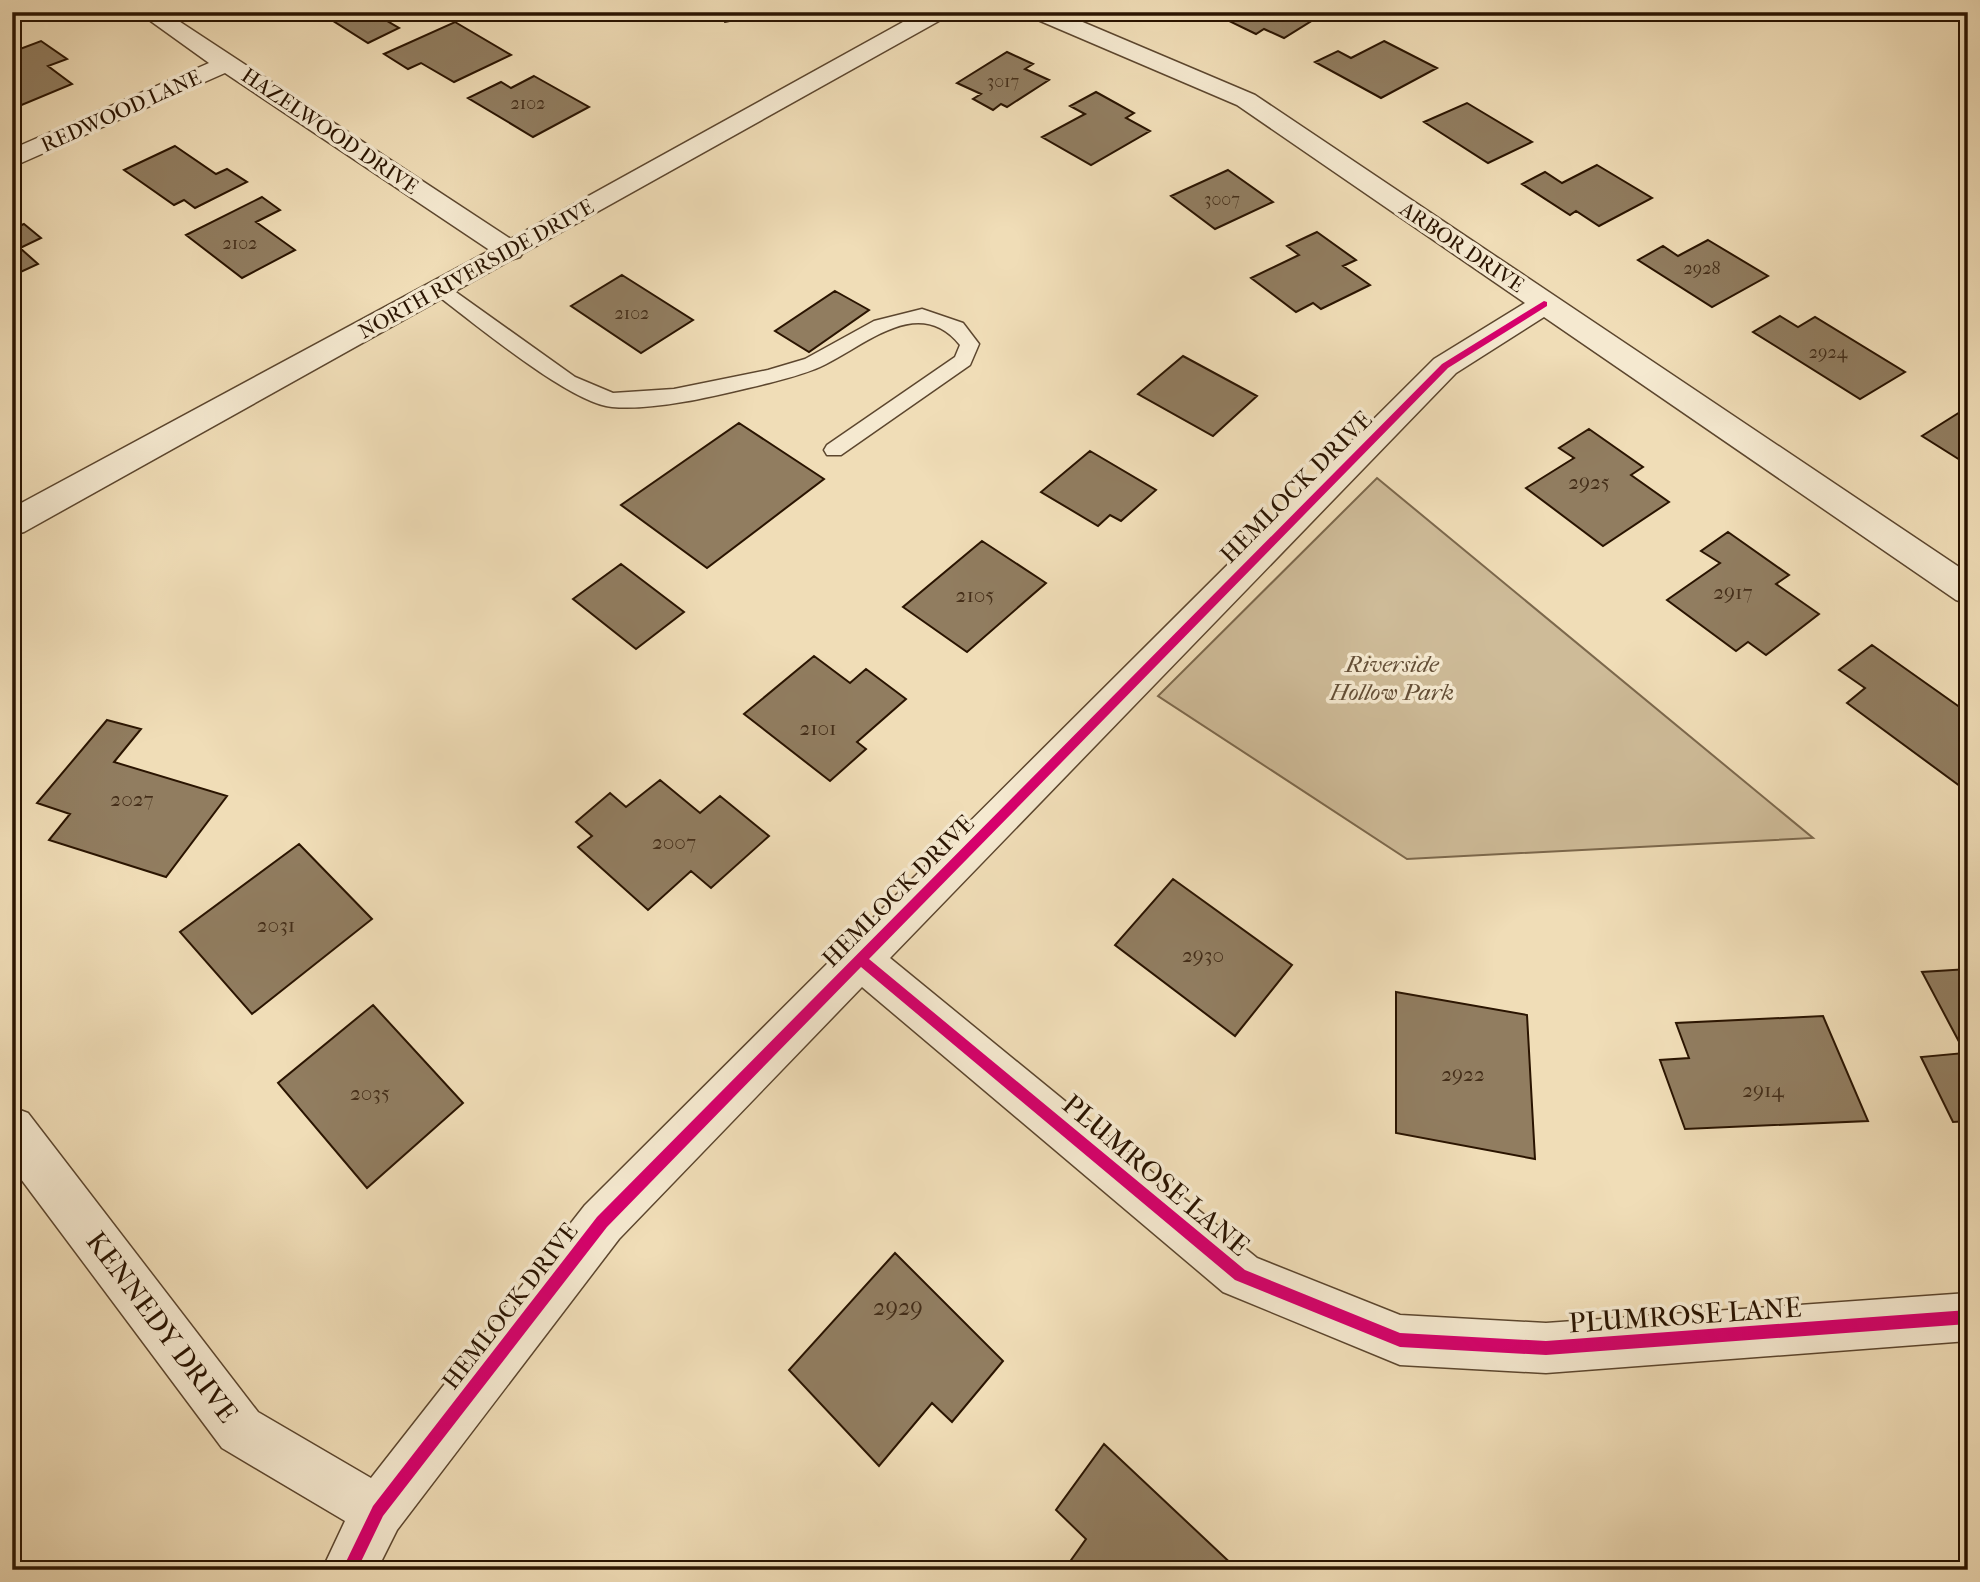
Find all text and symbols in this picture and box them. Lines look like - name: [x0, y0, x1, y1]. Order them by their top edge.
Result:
- street label: HAZELWOOD DRIVE: [237, 63, 423, 199]
- street label: REDWOOD LANE: [37, 65, 205, 157]
- house number: 3017: [987, 71, 1019, 92]
- house number: 2102: [511, 93, 545, 114]
- house number: 3007: [1204, 189, 1240, 210]
- street label: NORTH RIVERSIDE DRIVE: [354, 194, 598, 344]
- street label: ARBOR DRIVE: [1395, 196, 1529, 297]
- house number: 2102: [223, 233, 257, 254]
- house number: 2928: [1684, 258, 1721, 279]
- house number: 2102: [615, 303, 649, 324]
- house number: 2924: [1809, 342, 1848, 363]
- street label: HEMLOCK DRIVE: [1214, 405, 1378, 569]
- house number: 2925: [1568, 470, 1610, 494]
- house number: 2917: [1713, 580, 1753, 604]
- house number: 2105: [956, 583, 994, 607]
- park label: Riverside Hollow Park: [1329, 650, 1454, 706]
- house number: 2101: [799, 716, 837, 740]
- house number: 2027: [110, 787, 154, 811]
- street label: HEMLOCK DRIVE: [816, 809, 980, 973]
- house number: 2007: [652, 830, 696, 854]
- house number: 2031: [257, 913, 295, 937]
- house number: 2930: [1182, 943, 1224, 967]
- house number: 2922: [1441, 1062, 1485, 1086]
- house number: 2914: [1742, 1078, 1784, 1102]
- house number: 2035: [350, 1081, 390, 1105]
- street label: PLUMROSE LANE: [1056, 1087, 1256, 1263]
- street label: HEMLOCK DRIVE: [436, 1217, 584, 1395]
- street label: KENNEDY DRIVE: [79, 1225, 245, 1429]
- street label: PLUMROSE LANE: [1567, 1290, 1803, 1340]
- house number: 2929: [873, 1293, 923, 1321]

